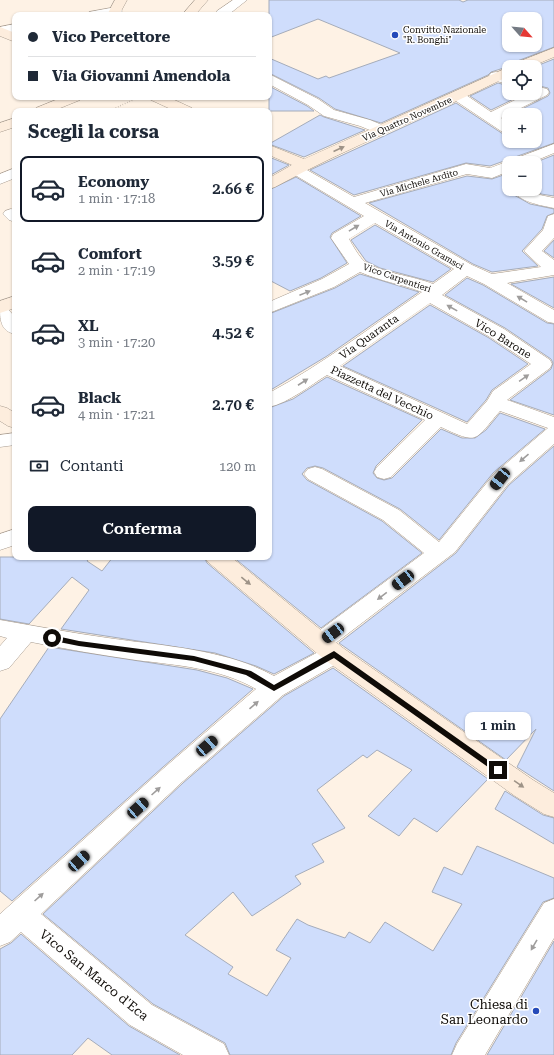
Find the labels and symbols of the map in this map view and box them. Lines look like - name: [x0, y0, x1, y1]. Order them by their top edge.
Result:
- north arrow: [502, 12, 542, 52]
- place label: Convitto Nazionale "R. Bonghi": [403, 25, 486, 45]
- marker: Convitto Nazionale "R. Bonghi": [390, 30, 400, 40]
- street label: Via Quattro Novembre: [361, 95, 453, 143]
- one-way arrow: [334, 146, 345, 152]
- street label: Via Michele Ardito: [379, 167, 460, 199]
- street label: Via Antonio Gramsci: [383, 218, 465, 272]
- one-way arrow: [349, 225, 360, 232]
- street label: Vico Carpentieri: [362, 262, 432, 294]
- one-way arrow: [299, 289, 311, 295]
- one-way arrow: [516, 296, 528, 303]
- one-way arrow: [447, 305, 458, 312]
- street label: Via Quaranta: [337, 312, 401, 362]
- street label: Vico Barone: [472, 316, 534, 362]
- street label: Piazzetta del Vecchio: [328, 363, 436, 423]
- one-way arrow: [519, 374, 529, 382]
- one-way arrow: [298, 378, 308, 386]
- one-way arrow: [520, 453, 529, 462]
- car: [488, 466, 512, 492]
- car: [390, 568, 416, 592]
- one-way arrow: [241, 577, 252, 586]
- one-way arrow: [376, 592, 387, 600]
- car: [320, 621, 346, 645]
- route start: [43, 629, 61, 647]
- one-way arrow: [249, 701, 259, 710]
- callout: 1 min: [465, 712, 531, 740]
- car: [194, 734, 220, 758]
- route end: [489, 761, 507, 779]
- one-way arrow: [513, 780, 524, 788]
- one-way arrow: [151, 786, 161, 796]
- car: [125, 796, 151, 820]
- car: [66, 849, 92, 873]
- one-way arrow: [34, 892, 44, 902]
- street label: Vico San Marco d'Eca: [37, 926, 151, 1024]
- one-way arrow: [531, 939, 538, 951]
- place label: Chiesa di San Leonardo: [441, 997, 528, 1027]
- marker: Chiesa di San Leonardo: [531, 1006, 541, 1016]

